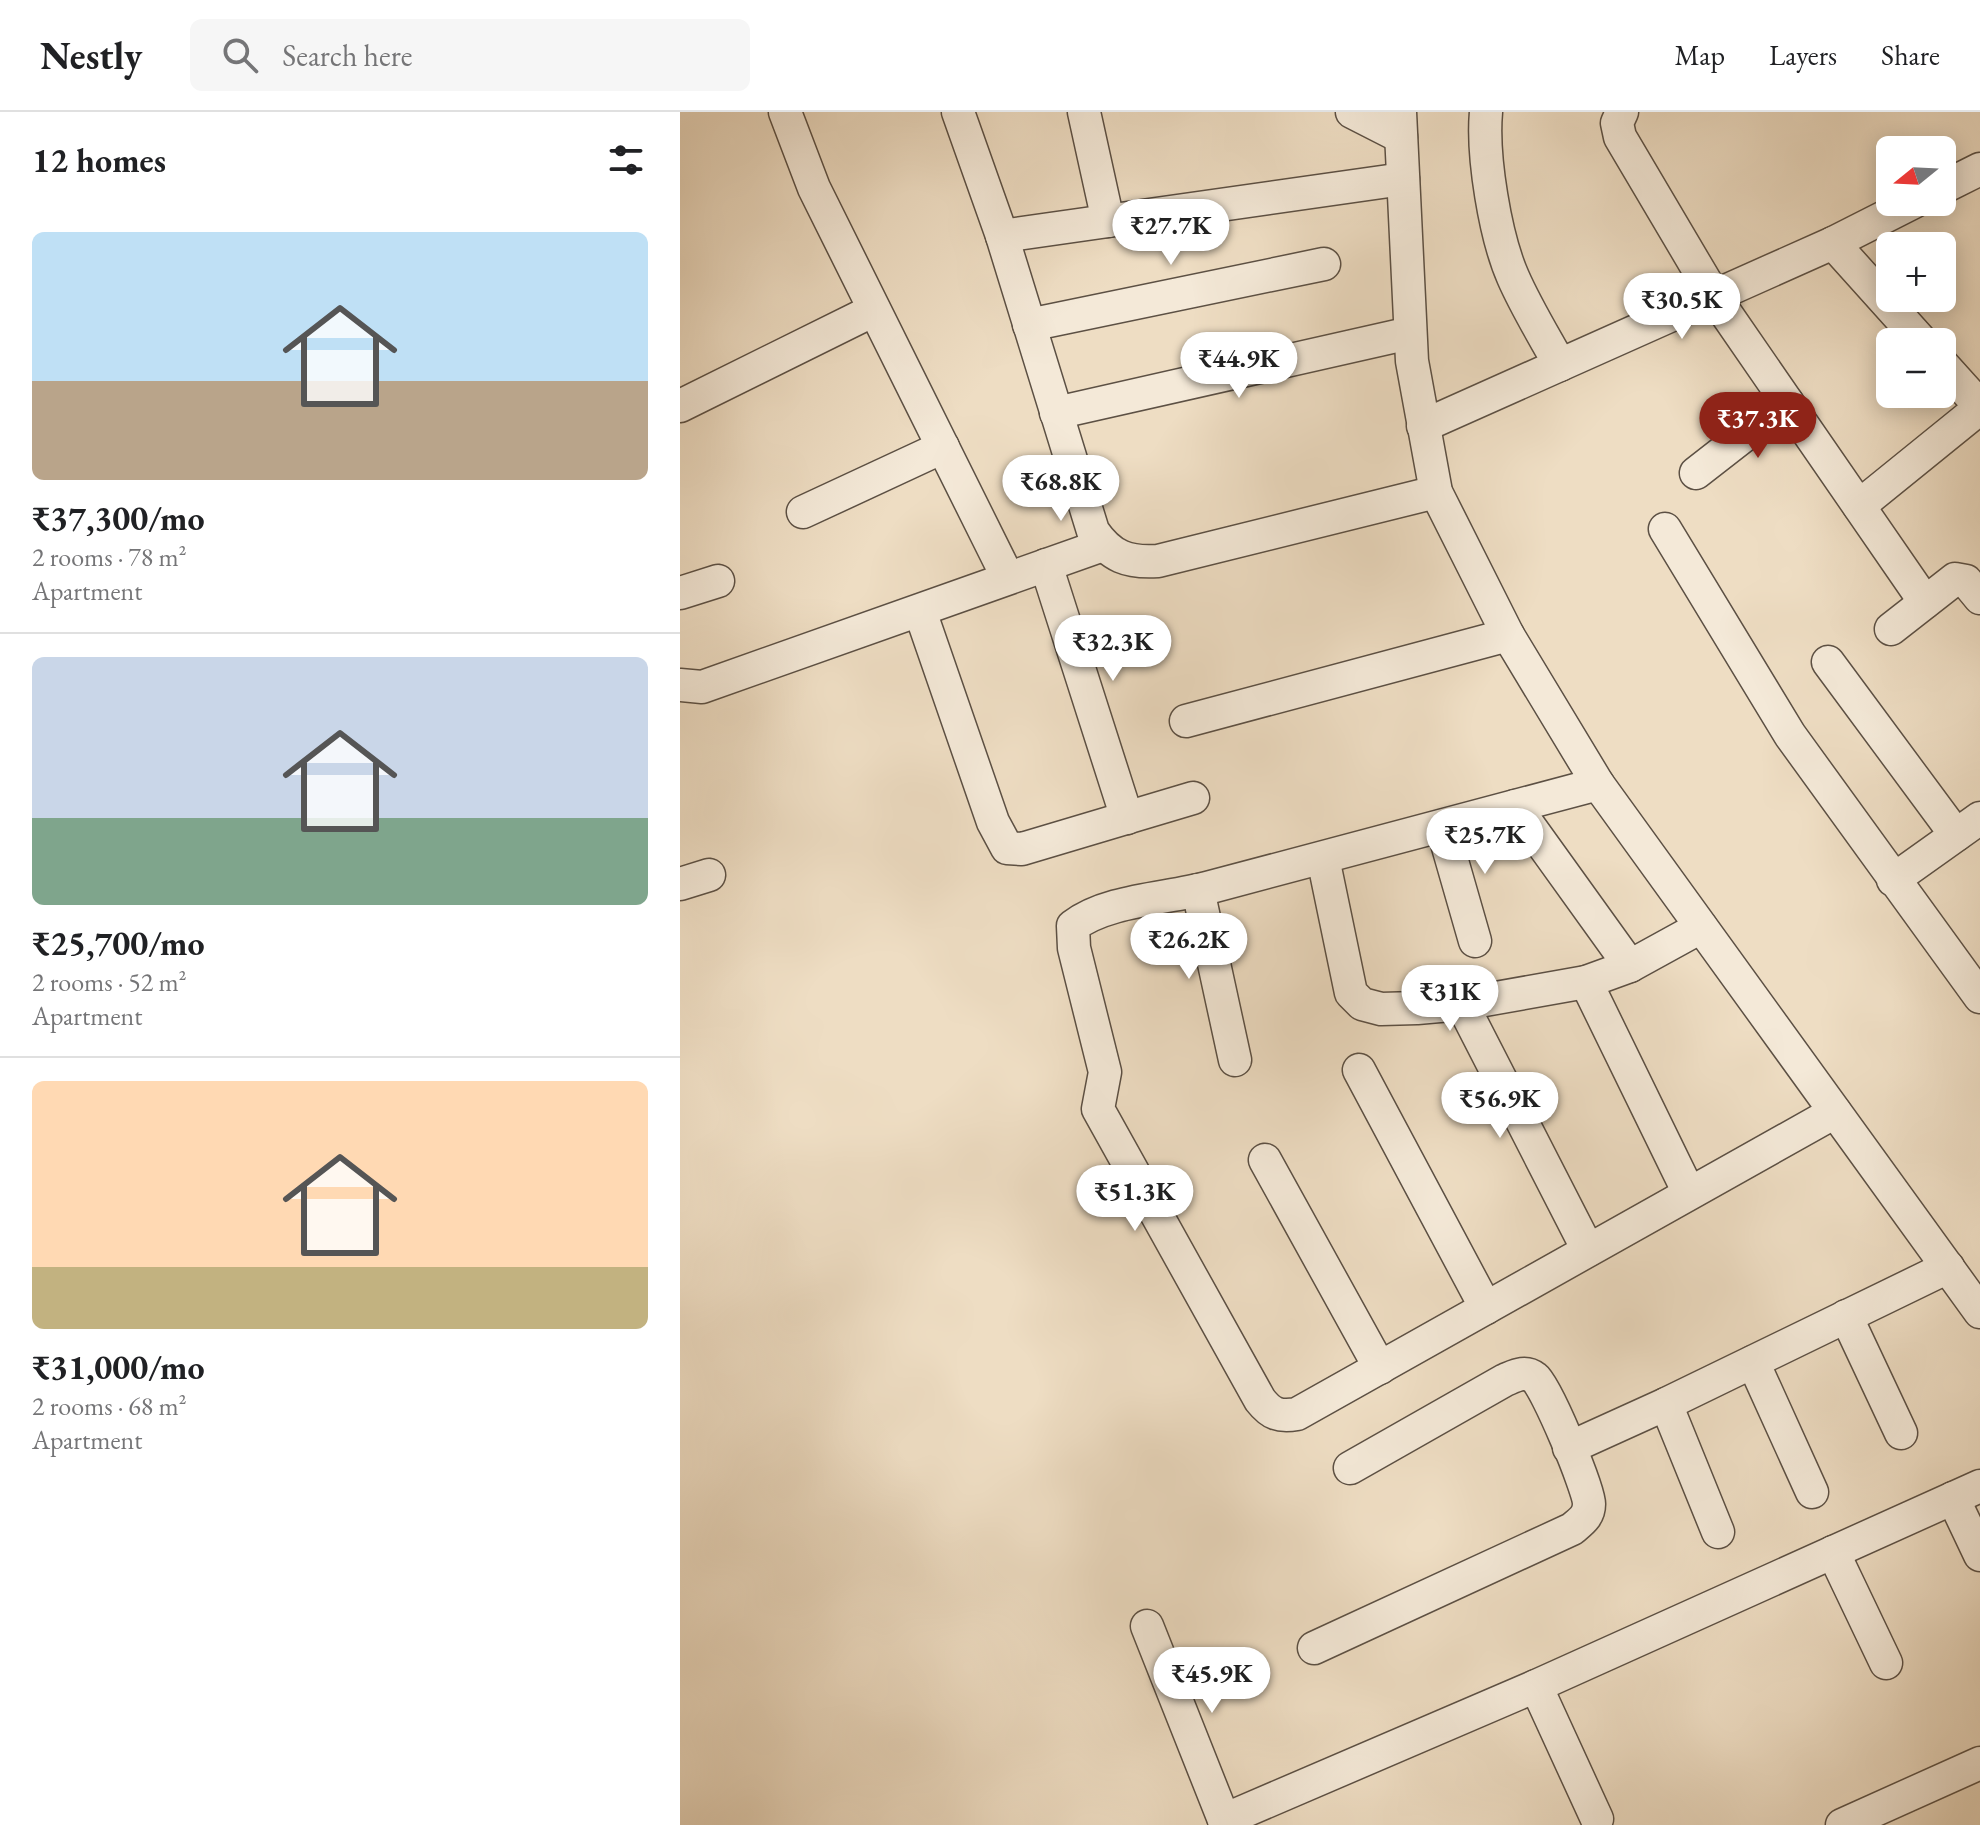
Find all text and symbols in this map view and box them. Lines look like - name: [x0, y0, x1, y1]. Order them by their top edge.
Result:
- search box: [190, 19, 750, 91]
- text: Nestly: [40, 31, 142, 80]
- icon: search: [218, 33, 262, 77]
- text: Search here: [282, 36, 412, 75]
- text: Map: [1675, 37, 1725, 73]
- text: Layers: [1769, 37, 1837, 73]
- text: Share: [1881, 37, 1940, 73]
- north arrow: [1876, 136, 1956, 216]
- map controls: [1876, 136, 1956, 408]
- text: 12 homes: [32, 138, 166, 182]
- icon: filters: [604, 138, 648, 182]
- pin: ₹27.7K: [1106, 199, 1236, 267]
- text: ₹27.7K: [1130, 208, 1212, 242]
- button: +: [1876, 232, 1956, 312]
- pin: ₹30.5K: [1617, 273, 1747, 341]
- text: ₹30.5K: [1641, 282, 1723, 316]
- icon: home: [268, 284, 412, 428]
- button: −: [1876, 328, 1956, 408]
- pin: ₹44.9K: [1174, 332, 1304, 400]
- text: ₹44.9K: [1198, 341, 1280, 375]
- pin: ₹37.3K: [1693, 392, 1823, 460]
- text: ₹37.3K: [1717, 401, 1799, 435]
- pin: ₹68.8K: [996, 455, 1126, 523]
- text: ₹68.8K: [1020, 464, 1102, 498]
- text: ₹37,300/mo: [32, 496, 205, 540]
- text: 2 rooms · 78 m²: [32, 540, 187, 574]
- text: Apartment: [32, 574, 142, 608]
- pin: ₹32.3K: [1048, 615, 1178, 683]
- text: ₹32.3K: [1072, 624, 1154, 658]
- icon: home: [268, 709, 412, 853]
- pin: ₹25.7K: [1420, 808, 1550, 876]
- text: ₹25.7K: [1444, 817, 1526, 851]
- pin: ₹26.2K: [1124, 913, 1254, 981]
- text: ₹25,700/mo: [32, 921, 205, 965]
- text: ₹26.2K: [1148, 922, 1230, 956]
- text: 2 rooms · 52 m²: [32, 965, 187, 999]
- pin: ₹31K: [1403, 965, 1497, 1033]
- text: ₹31K: [1419, 974, 1481, 1008]
- text: Apartment: [32, 999, 142, 1033]
- pin: ₹56.9K: [1435, 1072, 1565, 1140]
- text: ₹56.9K: [1459, 1081, 1541, 1115]
- icon: home: [268, 1133, 412, 1277]
- pin: ₹51.3K: [1070, 1165, 1200, 1233]
- text: ₹51.3K: [1094, 1174, 1176, 1208]
- text: ₹31,000/mo: [32, 1345, 205, 1389]
- text: 2 rooms · 68 m²: [32, 1389, 187, 1423]
- text: Apartment: [32, 1423, 142, 1457]
- pin: ₹45.9K: [1147, 1647, 1277, 1715]
- text: ₹45.9K: [1171, 1656, 1253, 1690]

